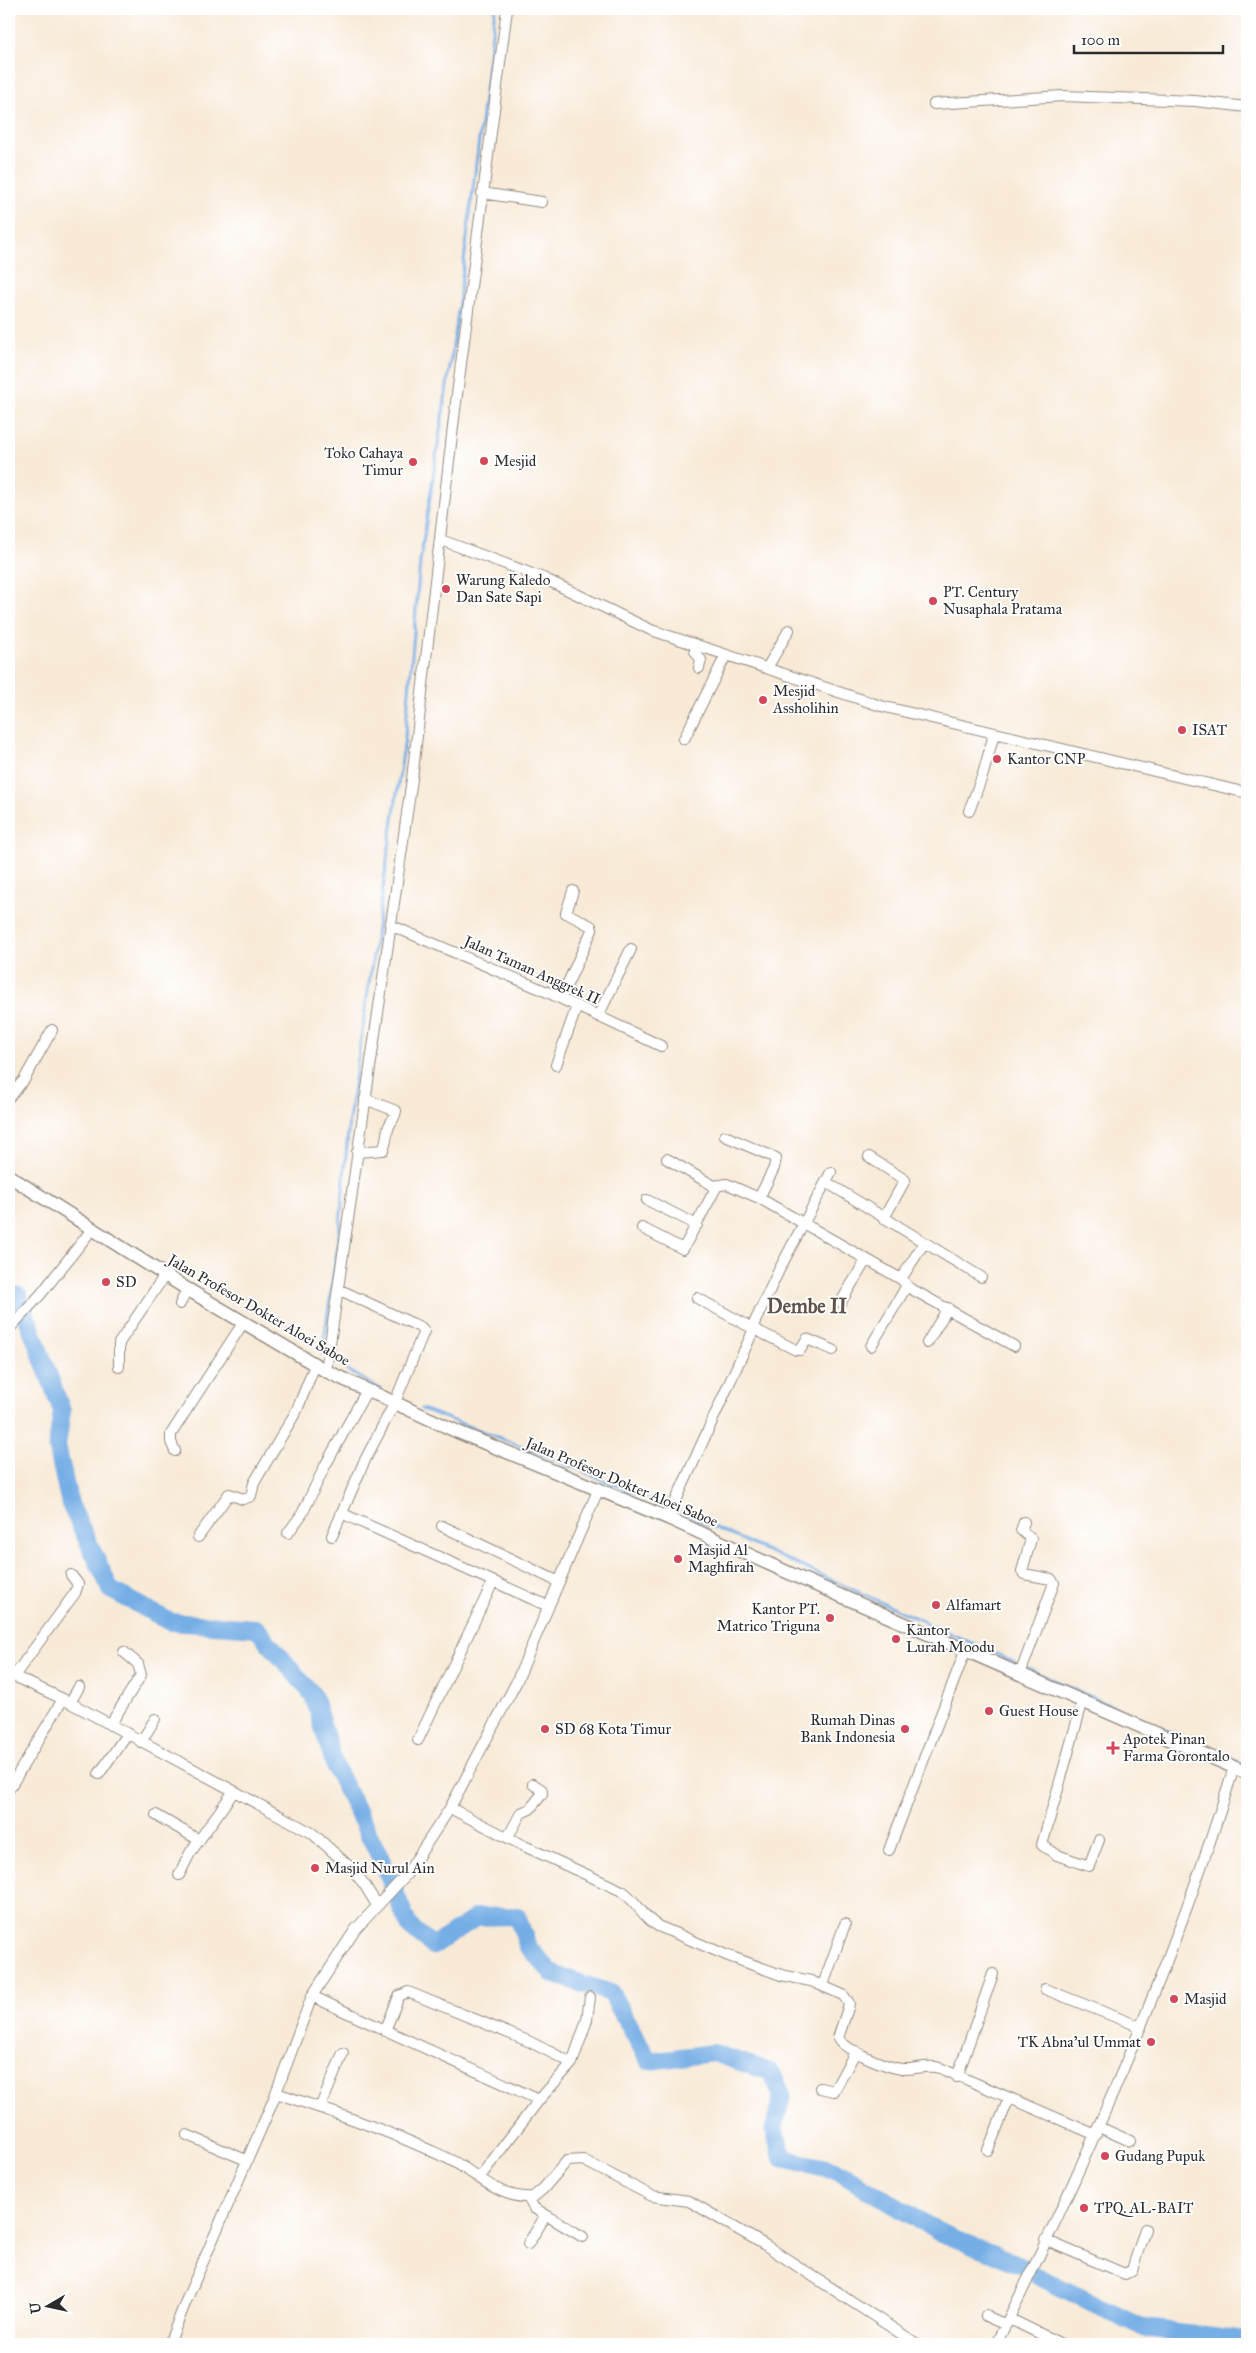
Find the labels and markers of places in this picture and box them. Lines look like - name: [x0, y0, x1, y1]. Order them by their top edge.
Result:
- place label: Toko Cahaya Timur: [324, 444, 404, 479]
- place label: Mesjid: [494, 452, 537, 470]
- marker: Mesjid: [478, 455, 490, 467]
- marker: Toko Cahaya Timur: [407, 456, 419, 468]
- place label: Warung Kaledo Dan Sate Sapi: [456, 571, 551, 606]
- marker: Warung Kaledo Dan Sate Sapi: [440, 583, 452, 595]
- place label: PT. Century Nusaphala Pratama: [943, 583, 1063, 618]
- marker: PT. Century Nusaphala Pratama: [927, 595, 939, 607]
- place label: Mesjid Assholihin: [772, 682, 839, 717]
- marker: Mesjid Assholihin: [757, 694, 769, 706]
- place label: ISAT: [1192, 721, 1227, 739]
- marker: ISAT: [1176, 724, 1188, 736]
- place label: Kantor CNP: [1007, 750, 1086, 768]
- marker: Kantor CNP: [991, 753, 1003, 765]
- place label: SD: [116, 1273, 137, 1291]
- marker: SD: [100, 1276, 112, 1288]
- place label: Masjid Al Maghfirah: [688, 1541, 755, 1576]
- marker: Masjid Al Maghfirah: [672, 1553, 684, 1565]
- place label: Alfamart: [945, 1596, 1002, 1614]
- marker: Alfamart: [930, 1599, 942, 1611]
- place label: Kantor PT. Matrico Triguna: [717, 1600, 821, 1635]
- marker: Kantor PT. Matrico Triguna: [824, 1612, 836, 1624]
- place label: Kantor Lurah Moodu: [906, 1621, 995, 1656]
- marker: Kantor Lurah Moodu: [890, 1633, 902, 1645]
- place label: Guest House: [999, 1702, 1078, 1720]
- marker: Guest House: [983, 1705, 995, 1717]
- place label: Rumah Dinas Bank Indonesia: [800, 1711, 896, 1746]
- place label: SD 68 Kota Timur: [555, 1720, 671, 1738]
- marker: SD 68 Kota Timur: [539, 1723, 551, 1735]
- marker: Rumah Dinas Bank Indonesia: [899, 1723, 911, 1735]
- place label: Apotek Pinan Farma Gorontalo: [1122, 1730, 1230, 1765]
- marker: Apotek Pinan Farma Gorontalo: [1107, 1742, 1119, 1754]
- place label: Masjid Nurul Ain: [325, 1859, 435, 1877]
- marker: Masjid Nurul Ain: [309, 1862, 321, 1874]
- place label: Masjid: [1184, 1990, 1227, 2008]
- marker: Masjid: [1168, 1993, 1180, 2005]
- place label: TK Abna'ul Ummat: [1018, 2033, 1142, 2051]
- marker: TK Abna'ul Ummat: [1145, 2036, 1157, 2048]
- place label: Gudang Pupuk: [1115, 2147, 1205, 2165]
- marker: Gudang Pupuk: [1099, 2150, 1111, 2162]
- place label: TPQ. AL-BAIT: [1094, 2199, 1194, 2217]
- marker: TPQ. AL-BAIT: [1078, 2202, 1090, 2214]

